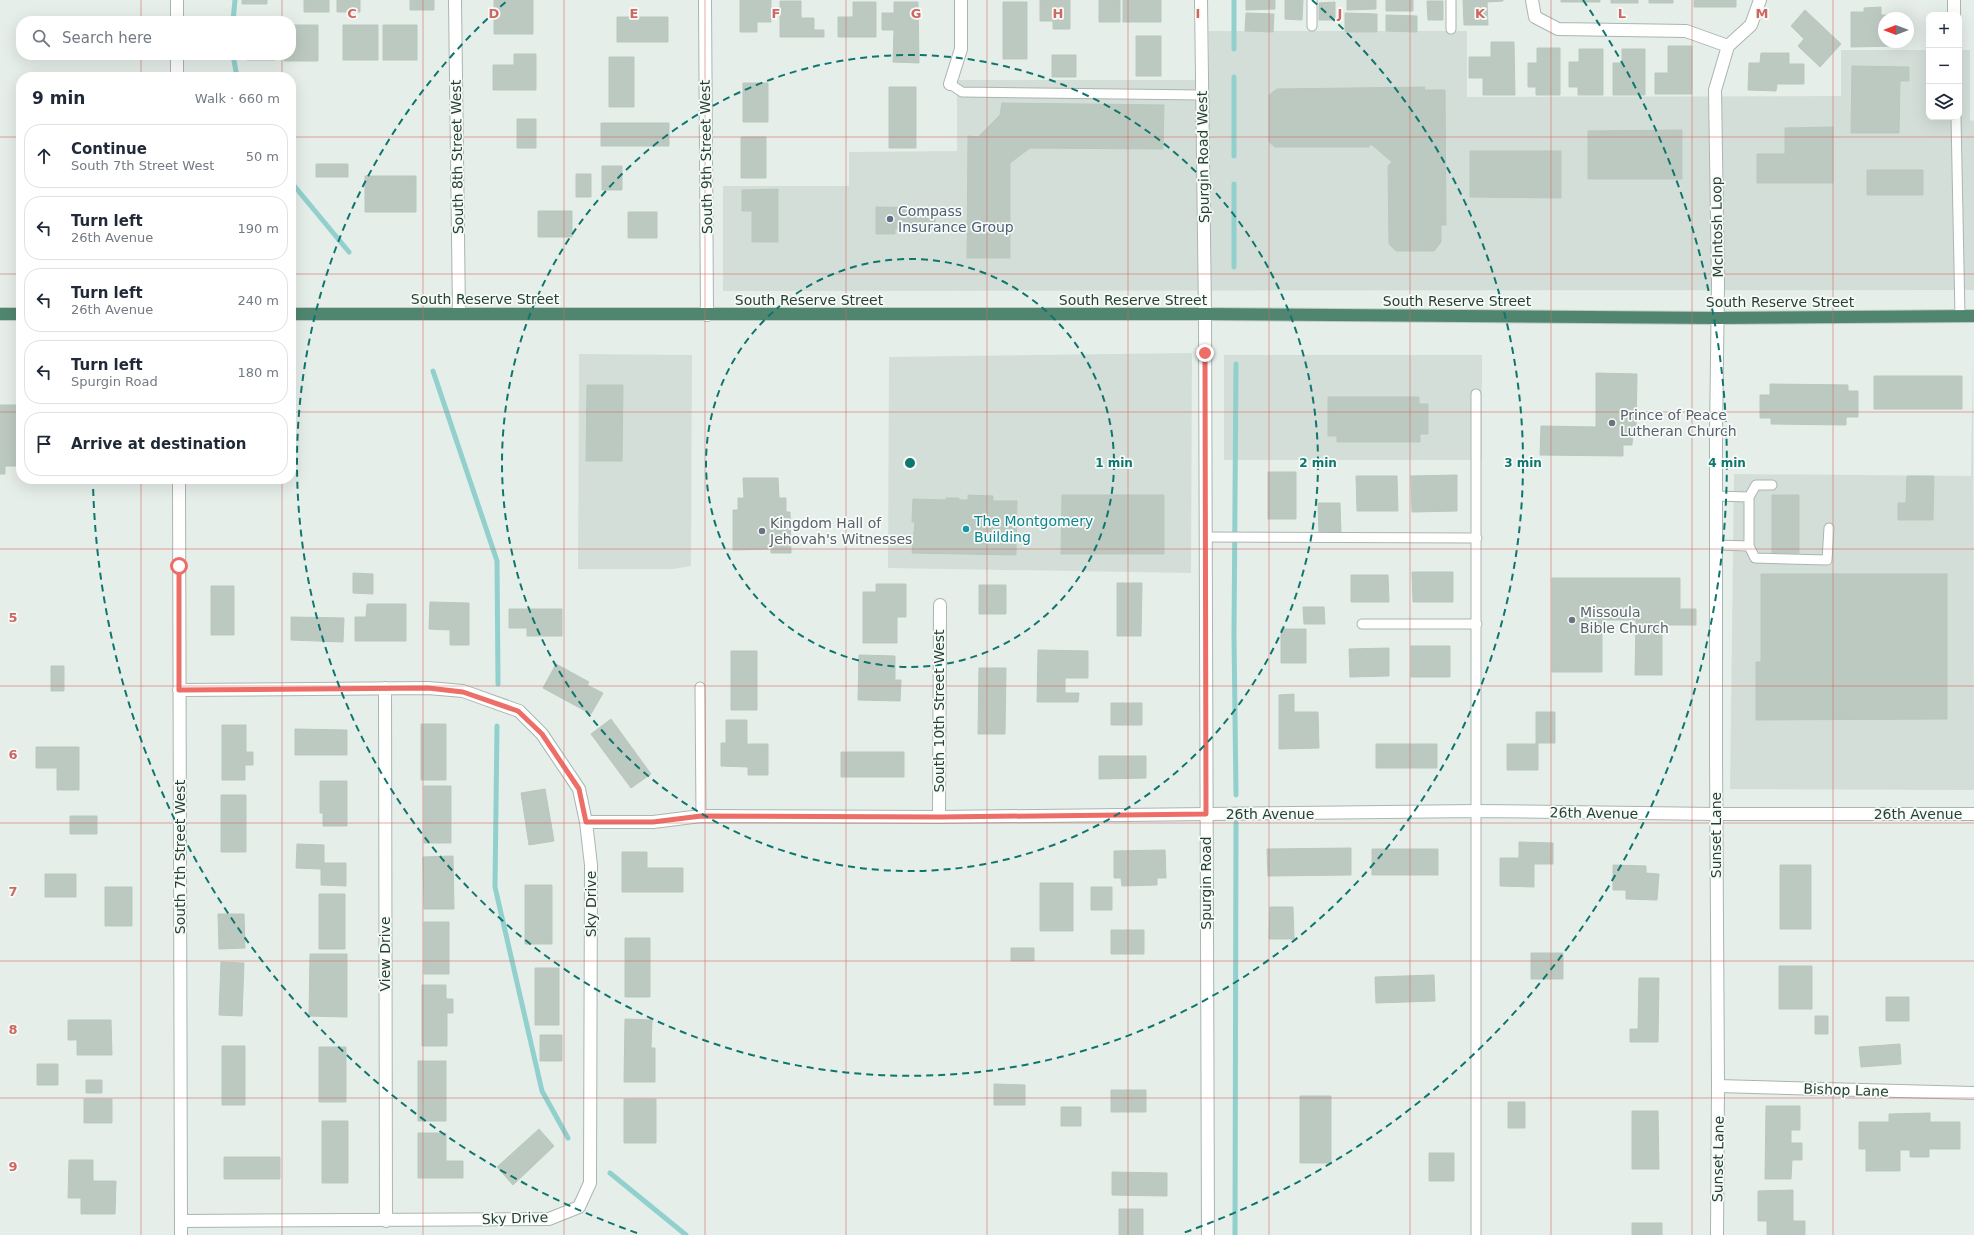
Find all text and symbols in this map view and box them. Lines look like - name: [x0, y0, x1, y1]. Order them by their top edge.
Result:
- text: C: [347, 6, 357, 21]
- text: D: [489, 6, 500, 21]
- text: E: [630, 6, 638, 21]
- text: F: [772, 6, 780, 21]
- text: G: [911, 6, 921, 21]
- text: H: [1053, 6, 1063, 21]
- text: I: [1196, 6, 1200, 21]
- text: J: [1337, 6, 1342, 21]
- text: K: [1475, 6, 1486, 21]
- text: L: [1618, 6, 1626, 21]
- text: M: [1756, 6, 1768, 21]
- north arrow: [1878, 12, 1914, 48]
- map controls: [1926, 12, 1962, 120]
- button: +: [1926, 12, 1962, 48]
- search box: [16, 16, 296, 60]
- icon: search: [30, 27, 52, 49]
- text: Search here: [62, 29, 152, 47]
- button: −: [1926, 48, 1962, 84]
- street label: South 8th Street West: [448, 79, 466, 234]
- street label: South 9th Street West: [697, 79, 715, 234]
- button: layers: [1926, 84, 1962, 120]
- text: 9 min: [32, 88, 85, 108]
- street label: Spurgin Road West: [1194, 90, 1212, 223]
- text: Walk · 660 m: [195, 91, 280, 106]
- text: Continue: [71, 140, 147, 158]
- icon: ahead: [33, 145, 55, 167]
- text: 50 m: [246, 149, 279, 164]
- text: South 7th Street West: [71, 158, 214, 173]
- street label: McIntosh Loop: [1708, 176, 1726, 278]
- place label: Compass Insurance Group: [898, 203, 1014, 235]
- text: Turn left: [71, 212, 143, 230]
- marker: Compass Insurance Group: [885, 214, 895, 224]
- icon: left: [33, 217, 55, 239]
- text: 190 m: [237, 221, 279, 236]
- text: 26th Avenue: [71, 230, 153, 245]
- text: Turn left: [71, 284, 143, 302]
- icon: left: [33, 289, 55, 311]
- street label: South Reserve Street: [411, 291, 560, 307]
- street label: South Reserve Street: [735, 292, 884, 308]
- street label: South Reserve Street: [1059, 292, 1208, 308]
- text: 240 m: [237, 293, 279, 308]
- street label: South Reserve Street: [1383, 293, 1532, 309]
- street label: South Reserve Street: [1706, 294, 1855, 310]
- text: 26th Avenue: [71, 302, 153, 317]
- route end: [1196, 344, 1214, 362]
- text: Turn left: [71, 356, 143, 374]
- icon: left: [33, 361, 55, 383]
- text: 180 m: [237, 365, 279, 380]
- text: Spurgin Road: [71, 374, 158, 389]
- place label: Prince of Peace Lutheran Church: [1620, 407, 1737, 439]
- marker: Prince of Peace Lutheran Church: [1607, 418, 1617, 428]
- icon: arrive: [33, 433, 55, 455]
- text: Arrive at destination: [71, 435, 246, 453]
- centre of rings: [903, 456, 917, 470]
- text: 1 min: [1095, 456, 1133, 470]
- text: 2 min: [1299, 456, 1337, 470]
- text: 3 min: [1504, 456, 1542, 470]
- text: 4 min: [1708, 456, 1746, 470]
- place label: The Montgomery Building: [973, 513, 1093, 545]
- place label: Kingdom Hall of Jehovah's Witnesses: [769, 515, 912, 547]
- marker: The Montgomery Building: [961, 524, 971, 534]
- marker: Kingdom Hall of Jehovah's Witnesses: [757, 526, 767, 536]
- route start: [170, 557, 188, 575]
- place label: Missoula Bible Church: [1580, 604, 1669, 636]
- text: 5: [8, 610, 18, 625]
- marker: Missoula Bible Church: [1567, 615, 1577, 625]
- street label: South 10th Street West: [931, 629, 947, 793]
- text: 6: [8, 747, 18, 762]
- street label: South 7th Street West: [172, 779, 188, 934]
- street label: Sunset Lane: [1708, 792, 1724, 878]
- street label: 26th Avenue: [1550, 804, 1638, 822]
- street label: 26th Avenue: [1226, 806, 1314, 822]
- street label: 26th Avenue: [1874, 806, 1962, 822]
- street label: Spurgin Road: [1198, 836, 1214, 930]
- street label: Sky Drive: [583, 871, 599, 937]
- text: 7: [8, 884, 18, 899]
- street label: View Drive: [377, 917, 393, 992]
- text: 8: [8, 1022, 18, 1037]
- street label: Bishop Lane: [1803, 1081, 1889, 1099]
- street label: Sunset Lane: [1709, 1116, 1727, 1202]
- text: 9: [8, 1159, 18, 1174]
- street label: Sky Drive: [481, 1209, 549, 1227]

